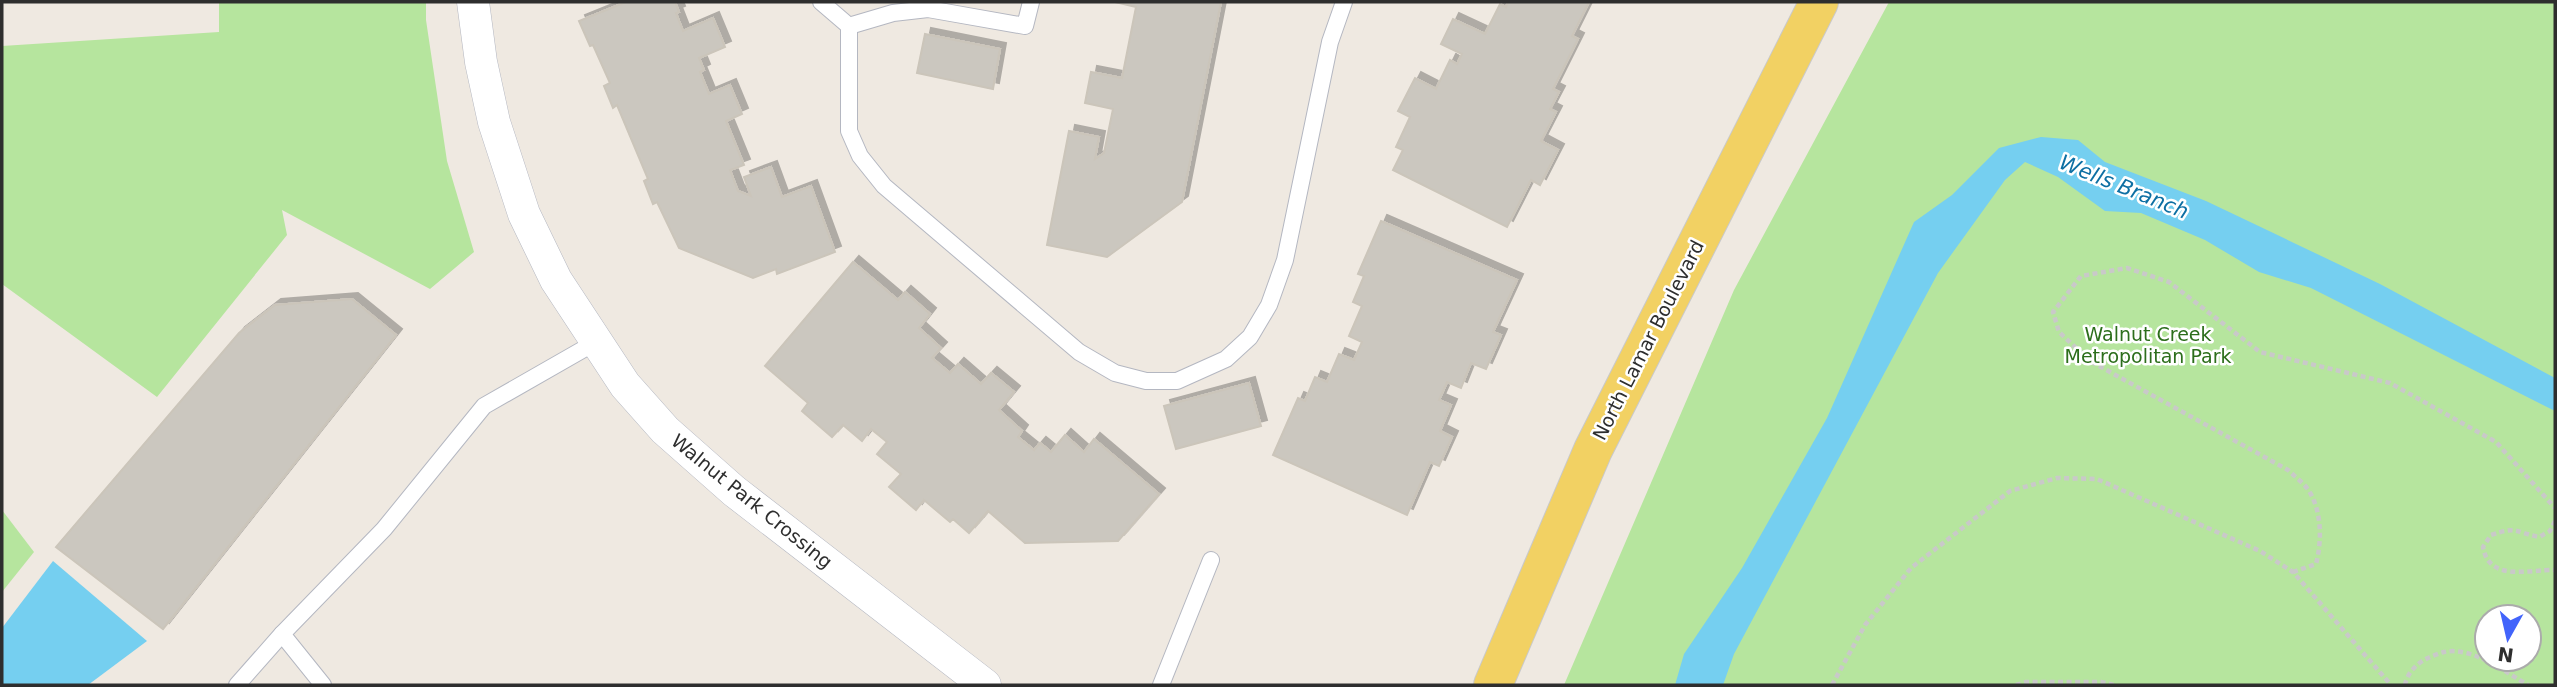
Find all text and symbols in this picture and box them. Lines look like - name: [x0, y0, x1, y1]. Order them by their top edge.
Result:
- water label: Wells Branch: [2056, 150, 2192, 224]
- street label: North Lamar Boulevard: [1588, 236, 1708, 444]
- park label: Walnut Creek Metropolitan Park: [2064, 323, 2232, 367]
- street label: Walnut Park Crossing: [667, 429, 837, 573]
- north arrow: [2473, 603, 2543, 673]
- text: N: [2496, 643, 2515, 667]

